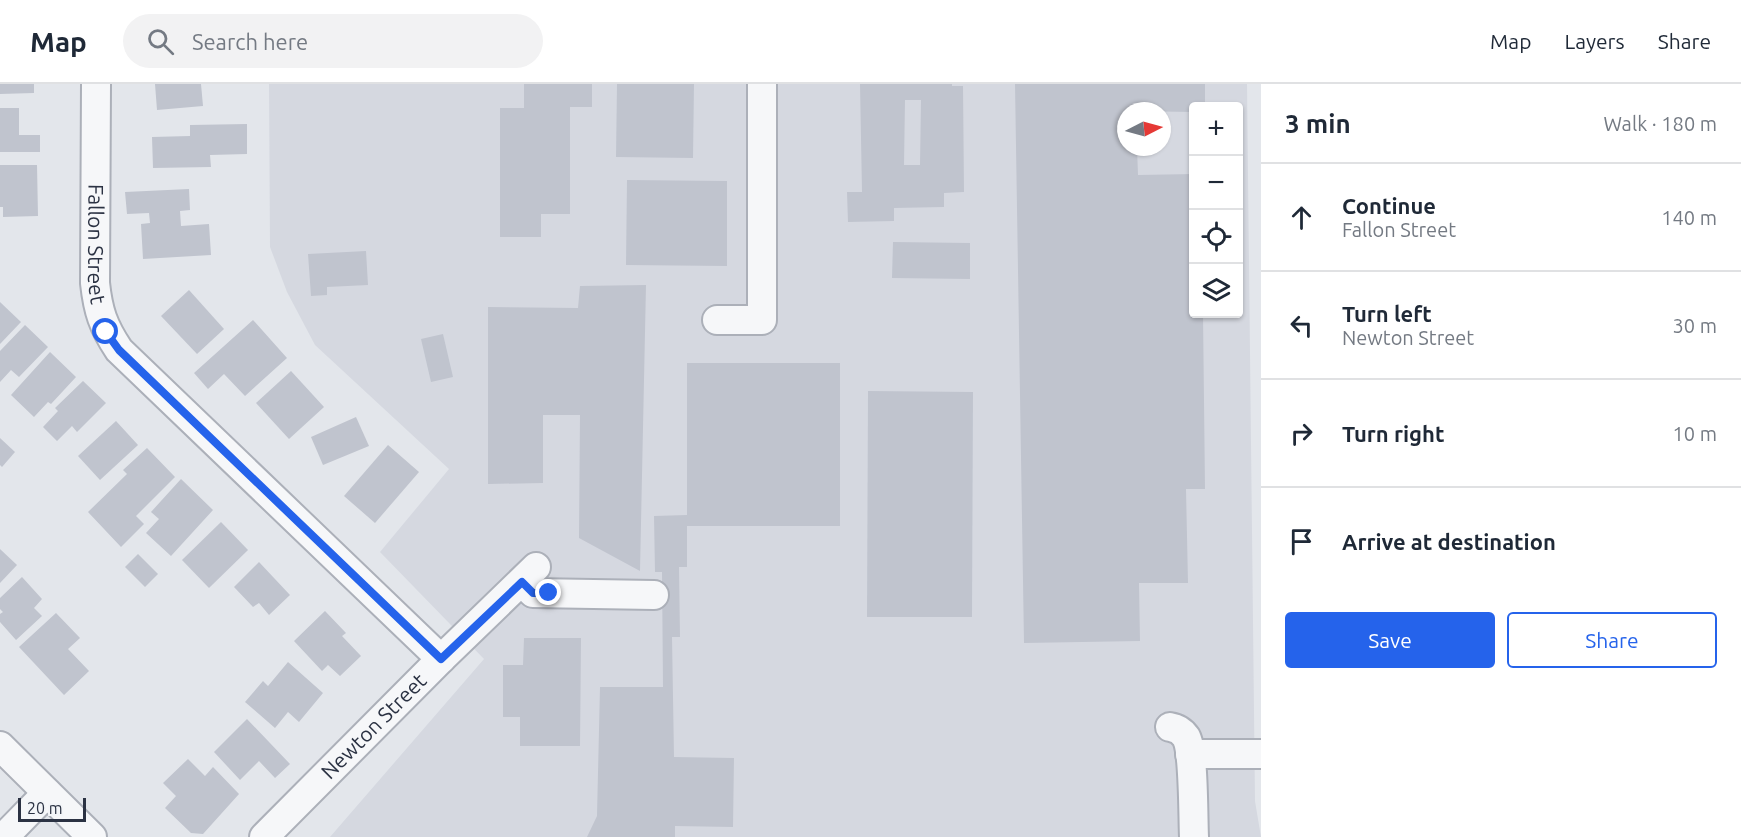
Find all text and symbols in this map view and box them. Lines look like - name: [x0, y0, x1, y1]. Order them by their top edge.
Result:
- search box: [123, 14, 543, 68]
- icon: search: [144, 25, 177, 58]
- text: Map: [30, 26, 87, 57]
- text: Search here: [192, 29, 308, 54]
- text: Map: [1490, 29, 1531, 53]
- text: Layers: [1564, 29, 1625, 53]
- text: Share: [1658, 29, 1711, 53]
- north arrow: [1117, 102, 1171, 156]
- map controls: [1189, 102, 1243, 318]
- button: +: [1189, 102, 1243, 156]
- text: 3 min: [1285, 109, 1351, 138]
- text: Walk · 180 m: [1604, 112, 1717, 135]
- button: −: [1189, 156, 1243, 210]
- street label: Fallon Street: [84, 184, 111, 306]
- text: Continue: [1342, 193, 1436, 218]
- icon: ahead: [1285, 201, 1318, 234]
- text: 140 m: [1661, 206, 1717, 229]
- button: locate: [1189, 210, 1243, 264]
- text: Fallon Street: [1342, 218, 1456, 241]
- button: layers: [1189, 264, 1243, 318]
- text: Turn left: [1342, 301, 1432, 326]
- icon: left: [1285, 309, 1318, 342]
- text: 30 m: [1673, 314, 1717, 337]
- route start: [92, 318, 118, 344]
- text: Newton Street: [1342, 326, 1474, 349]
- icon: right: [1285, 417, 1318, 450]
- text: Turn right: [1342, 421, 1444, 446]
- text: 10 m: [1673, 422, 1717, 445]
- icon: arrive: [1285, 525, 1318, 558]
- text: Arrive at destination: [1342, 529, 1556, 554]
- route end: [535, 579, 561, 605]
- button: Save: [1285, 612, 1495, 668]
- button: Share: [1507, 612, 1717, 668]
- street label: Newton Street: [316, 668, 431, 783]
- scale bar: [18, 795, 86, 822]
- text: 20 m: [27, 799, 63, 817]

